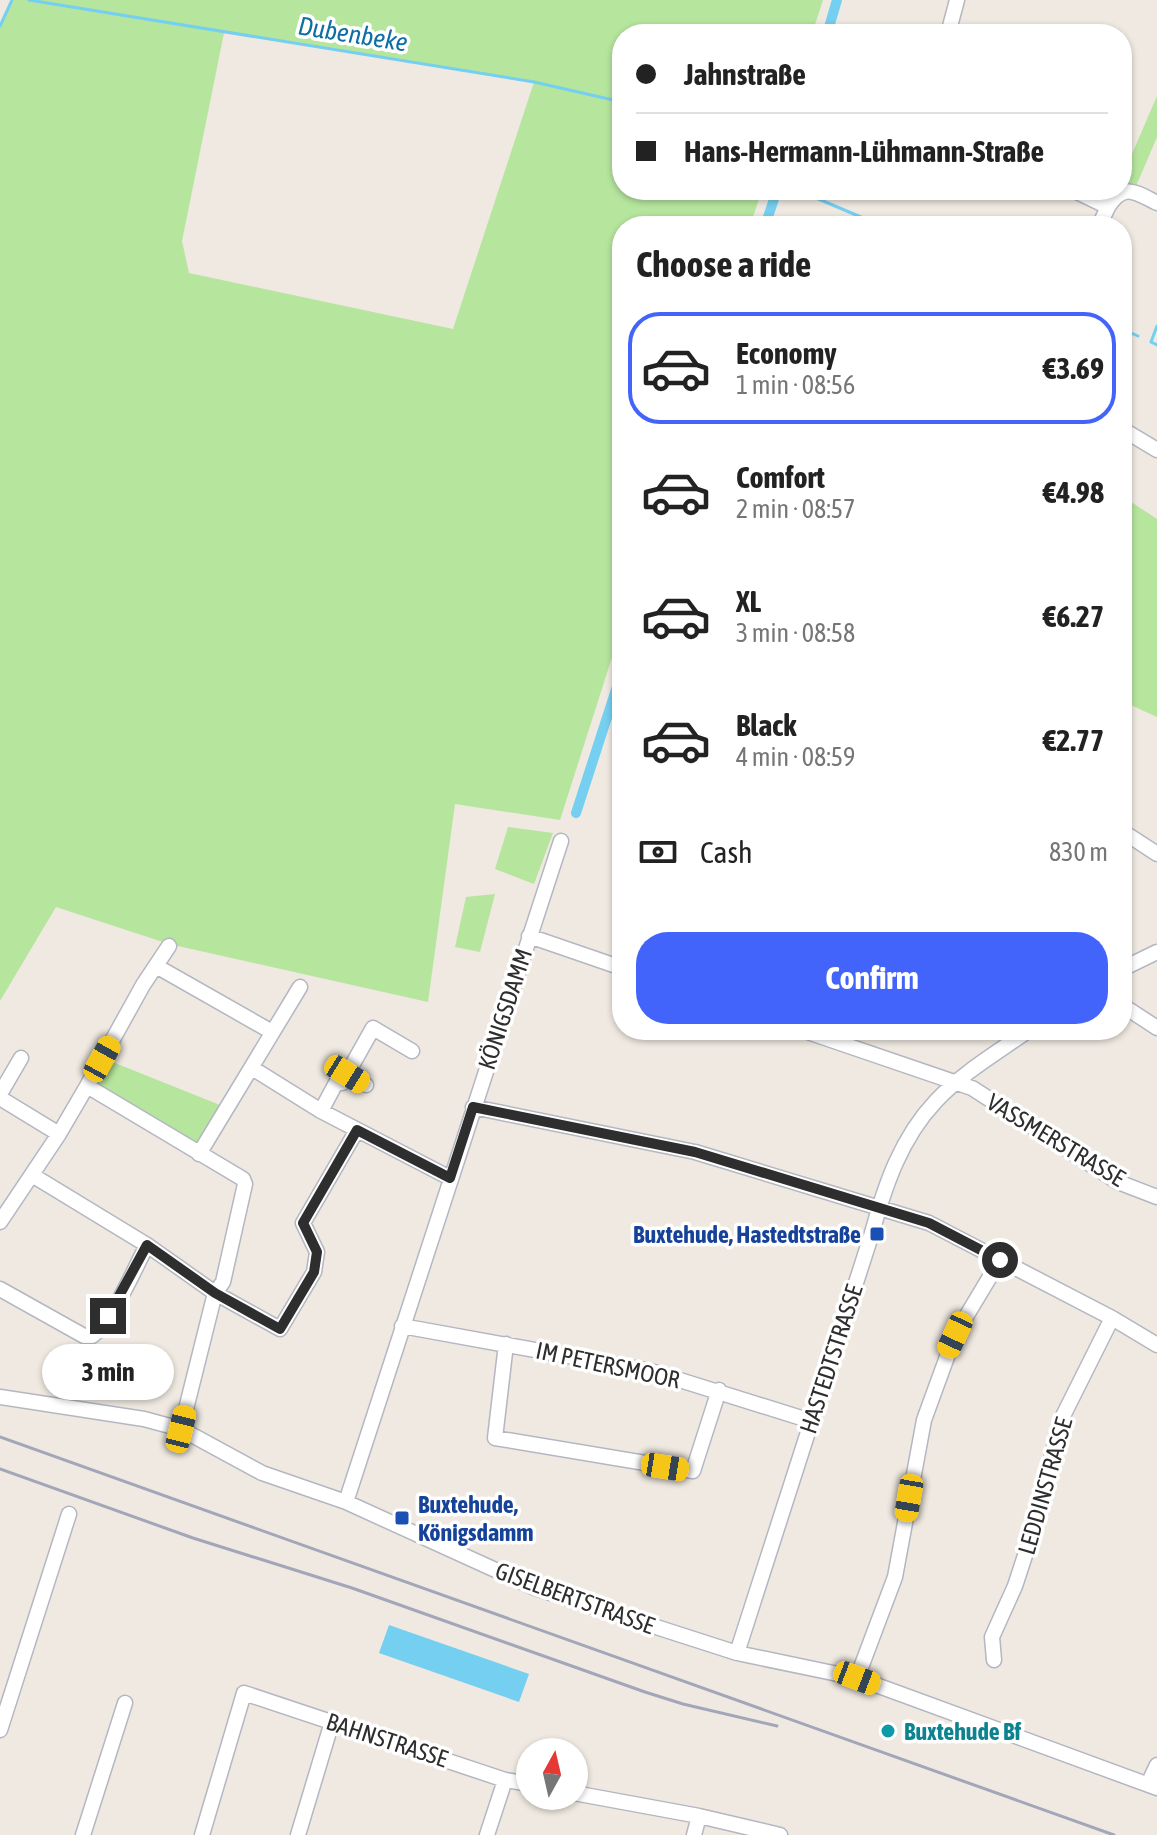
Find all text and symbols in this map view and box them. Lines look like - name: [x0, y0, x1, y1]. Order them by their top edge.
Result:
- water label: Dubenbeke: [296, 11, 410, 57]
- text: Jahnstraße: [684, 57, 806, 91]
- text: Hans-Hermann-Lühmann-Straße: [684, 134, 1044, 168]
- text: Choose a ride: [636, 243, 811, 285]
- icon: car: [640, 332, 712, 404]
- text: Economy: [736, 336, 837, 370]
- text: €3.69: [1043, 351, 1104, 385]
- text: 1 min · 08:56: [736, 370, 855, 400]
- icon: car: [640, 456, 712, 528]
- text: Comfort: [736, 460, 825, 494]
- text: €4.98: [1043, 475, 1104, 509]
- text: 2 min · 08:57: [736, 494, 855, 524]
- icon: car: [640, 580, 712, 652]
- text: XL: [736, 584, 761, 618]
- text: €6.27: [1043, 599, 1104, 633]
- text: 3 min · 08:58: [736, 618, 855, 648]
- icon: car: [640, 704, 712, 776]
- text: Black: [736, 708, 796, 742]
- text: €2.77: [1043, 723, 1104, 757]
- text: 4 min · 08:59: [736, 742, 855, 772]
- icon: cash: [636, 830, 680, 874]
- text: Cash: [700, 835, 753, 869]
- text: 830 m: [1049, 837, 1108, 867]
- button: Confirm: [636, 932, 1108, 1024]
- street label: KÖNIGSDAMM: [473, 945, 537, 1073]
- car: [80, 1032, 124, 1086]
- car: [320, 1051, 374, 1097]
- street label: VASSMERSTRASSE: [982, 1088, 1130, 1192]
- place label: Buxtehude, Hastedtstraße: [633, 1221, 861, 1248]
- marker: Buxtehude, Hastedtstraße: [868, 1225, 886, 1243]
- route start: [982, 1242, 1018, 1278]
- street label: HASTEDTSTRASSE: [794, 1281, 868, 1437]
- route end: [90, 1298, 126, 1334]
- car: [934, 1308, 976, 1362]
- street label: IM PETERSMOOR: [534, 1337, 682, 1393]
- callout: 3 min: [42, 1344, 174, 1400]
- text: 3 min: [81, 1357, 135, 1387]
- car: [164, 1403, 198, 1455]
- street label: LEDDINSTRASSE: [1013, 1414, 1077, 1558]
- car: [639, 1451, 691, 1483]
- car: [893, 1472, 925, 1524]
- place label: Buxtehude, Königsdamm: [418, 1491, 534, 1546]
- marker: Buxtehude, Königsdamm: [393, 1509, 411, 1527]
- street label: GISELBERTSTRASSE: [492, 1557, 658, 1639]
- car: [830, 1658, 884, 1698]
- street label: BAHNSTRASSE: [323, 1708, 451, 1772]
- place label: Buxtehude Bf: [904, 1718, 1021, 1745]
- marker: Buxtehude Bf: [879, 1722, 897, 1740]
- north arrow: [516, 1738, 588, 1810]
- map controls: [516, 1738, 588, 1810]

